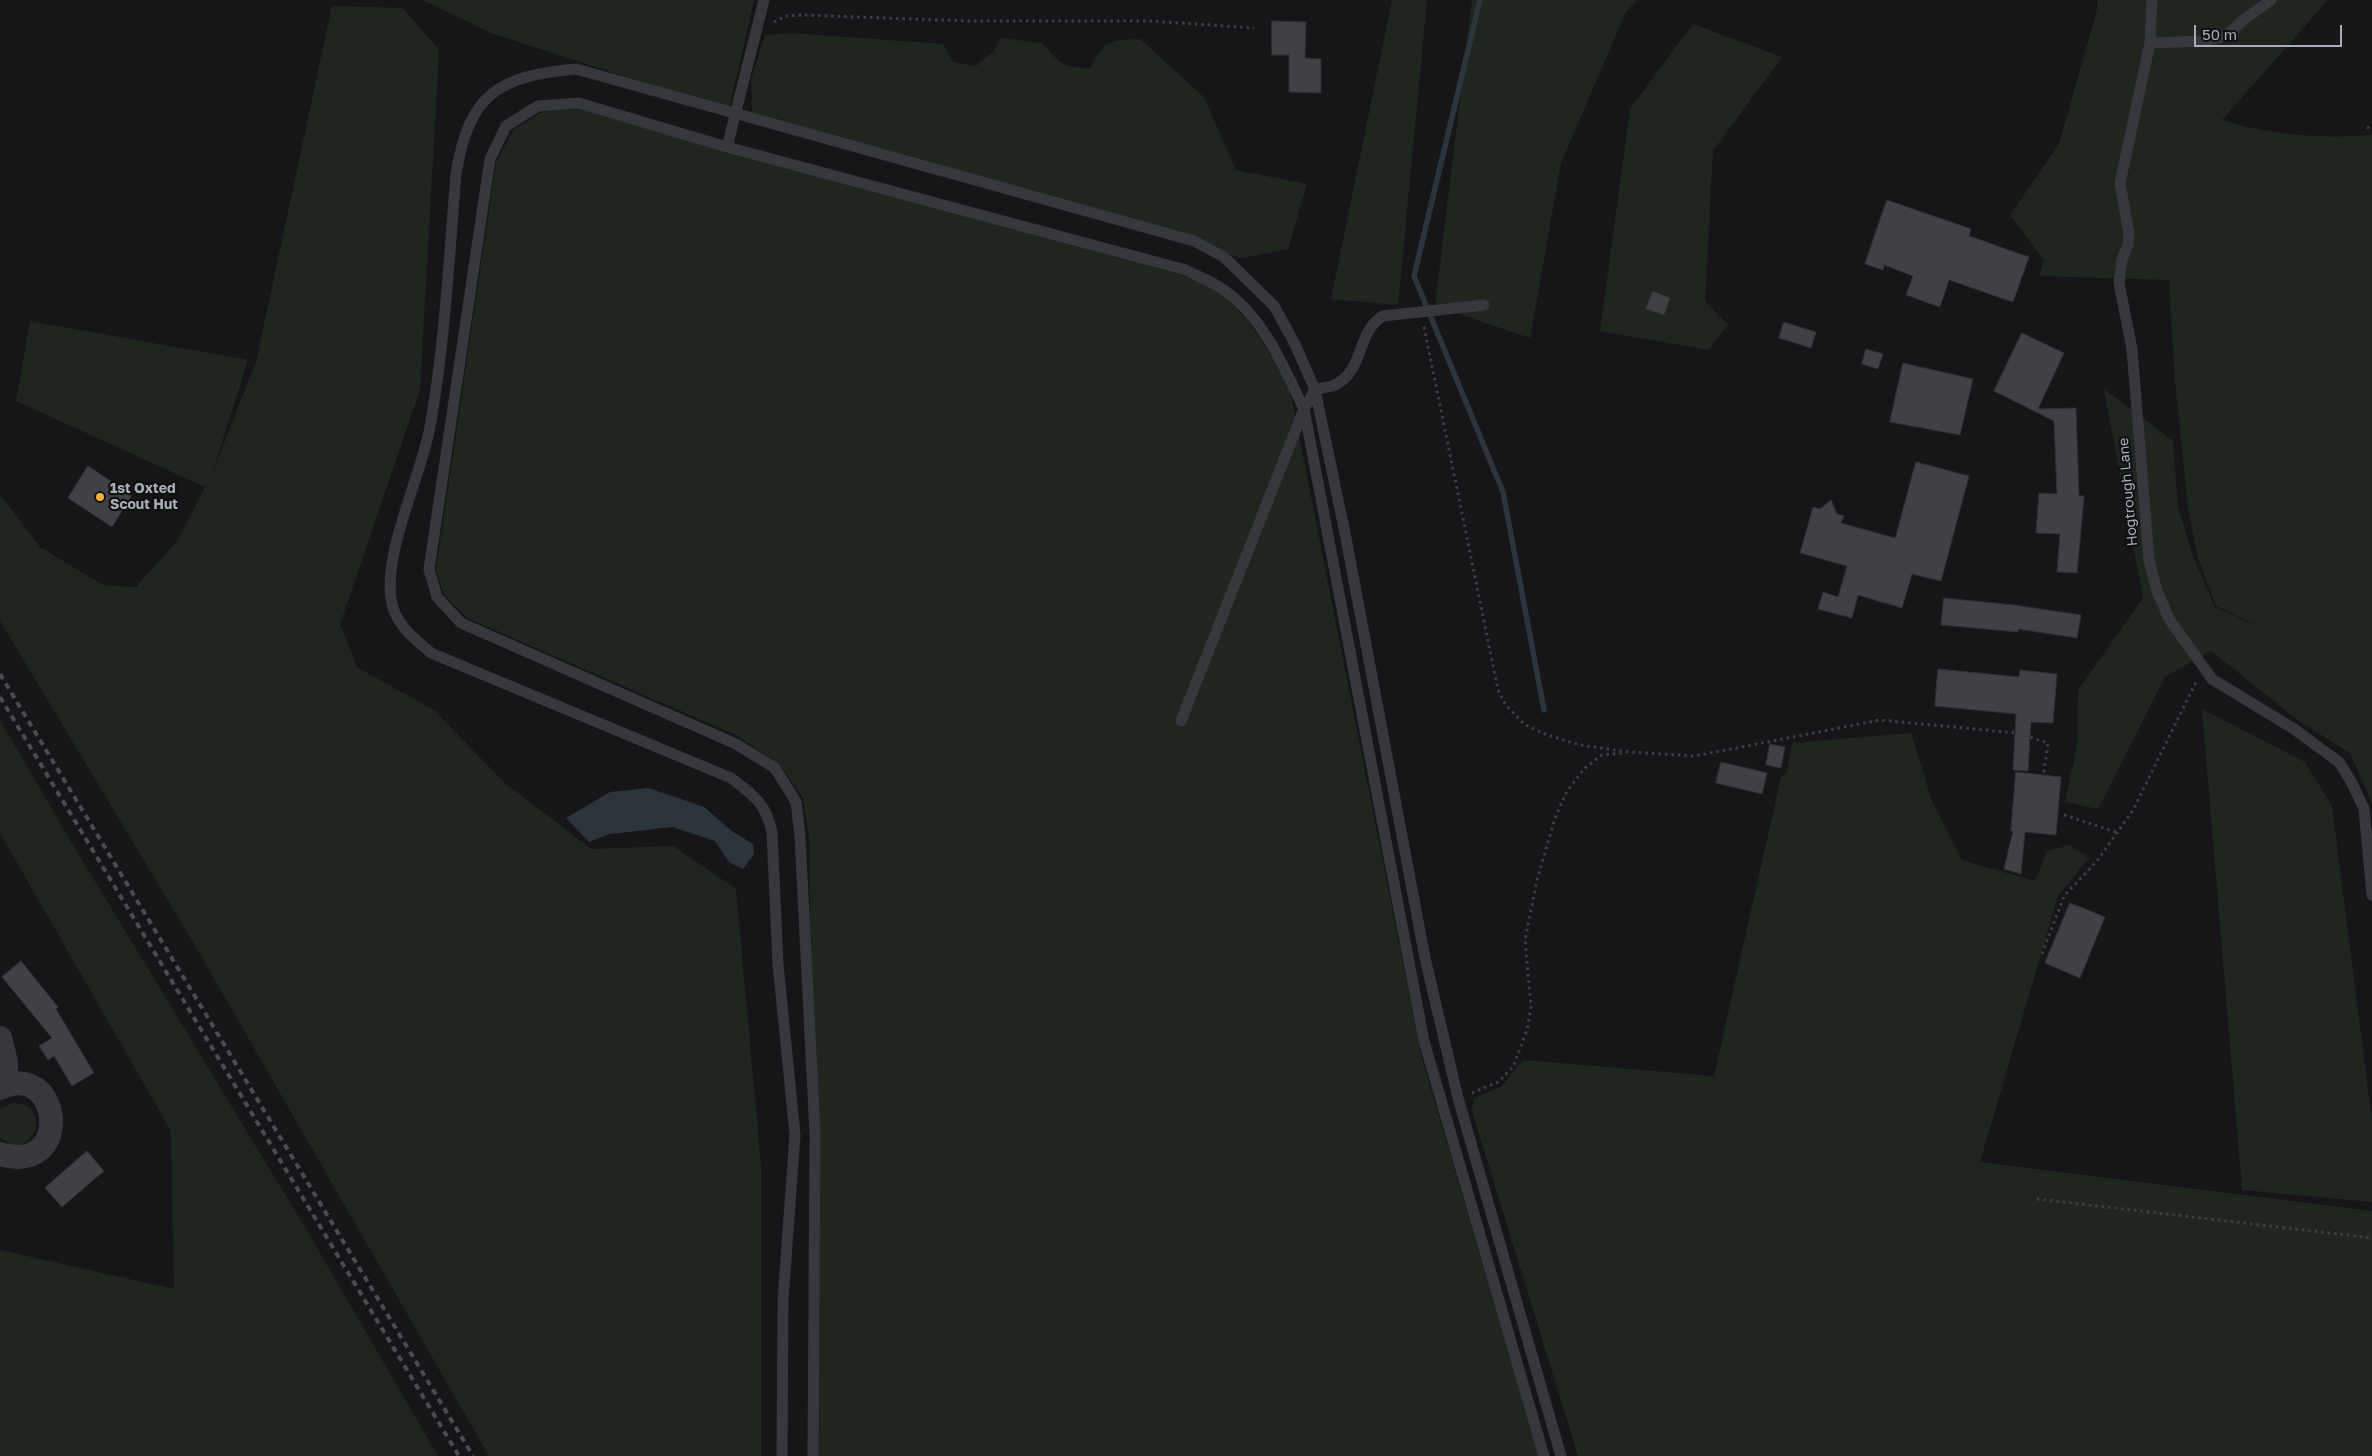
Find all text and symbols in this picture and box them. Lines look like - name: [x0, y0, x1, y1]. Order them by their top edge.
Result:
- scale bar: [2197, 15, 2344, 47]
- text: 50 m: [2202, 25, 2237, 43]
- street label: Hogtrough Lane: [2115, 437, 2141, 547]
- place label: 1st Oxted Scout Hut: [110, 481, 178, 514]
- marker: 1st Oxted Scout Hut: [94, 491, 106, 503]

